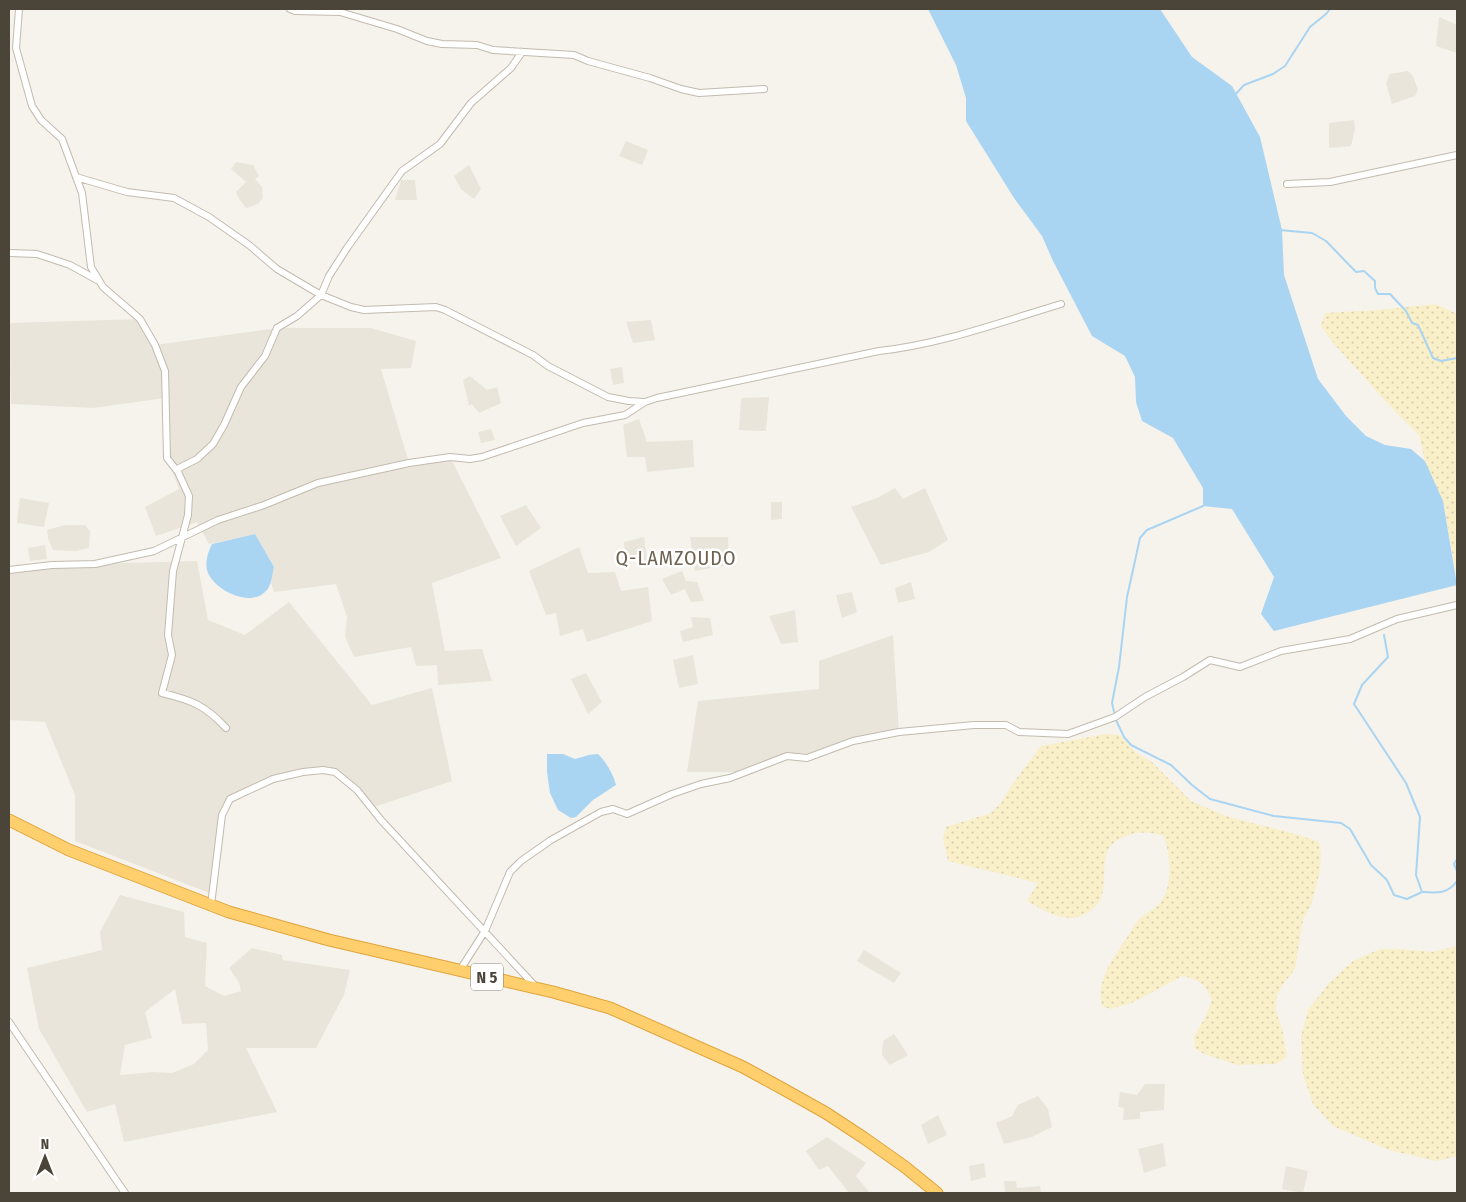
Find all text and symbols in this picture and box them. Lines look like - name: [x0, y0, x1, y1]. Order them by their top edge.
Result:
- district label: Q-LAMZOUDO: [616, 546, 736, 570]
- road number: N 5: [471, 964, 503, 990]
- north arrow: [20, 1132, 70, 1182]
- text: N: [41, 1136, 49, 1153]

